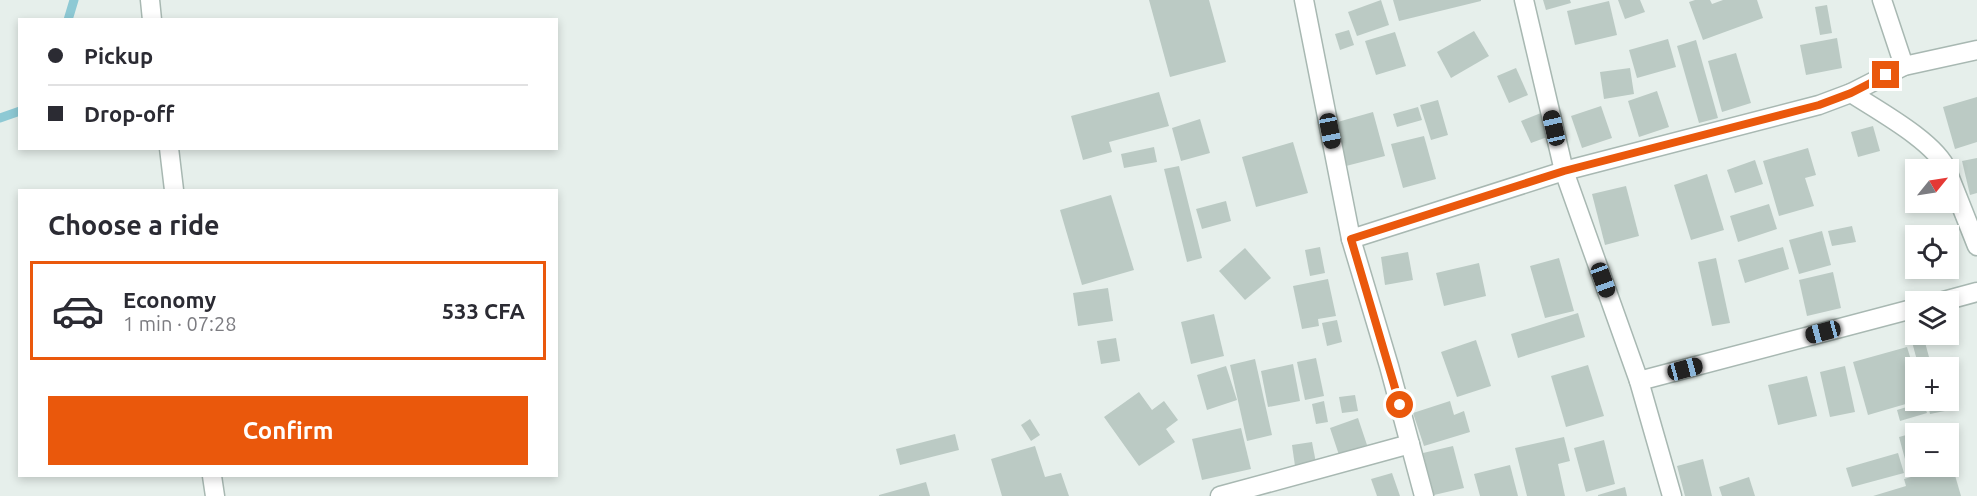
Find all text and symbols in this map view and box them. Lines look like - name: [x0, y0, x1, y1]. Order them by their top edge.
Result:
- text: Pickup: [84, 43, 153, 68]
- route end: [1872, 61, 1899, 88]
- text: Drop-off: [84, 101, 174, 126]
- car: [1541, 108, 1567, 148]
- car: [1318, 112, 1342, 150]
- north arrow: [1905, 159, 1959, 213]
- map controls: [1905, 159, 1959, 477]
- text: Choose a ride: [48, 210, 220, 240]
- button: locate: [1905, 225, 1959, 279]
- car: [1588, 260, 1618, 300]
- icon: car: [51, 284, 105, 338]
- text: Economy: [123, 287, 216, 312]
- button: layers: [1905, 291, 1959, 345]
- text: 533 CFA: [442, 298, 525, 323]
- text: 1 min · 07:28: [123, 312, 237, 335]
- car: [1803, 319, 1843, 345]
- car: [1665, 356, 1705, 382]
- button: +: [1905, 357, 1959, 411]
- route start: [1386, 391, 1413, 418]
- button: Confirm: [48, 396, 528, 465]
- button: −: [1905, 423, 1959, 477]

